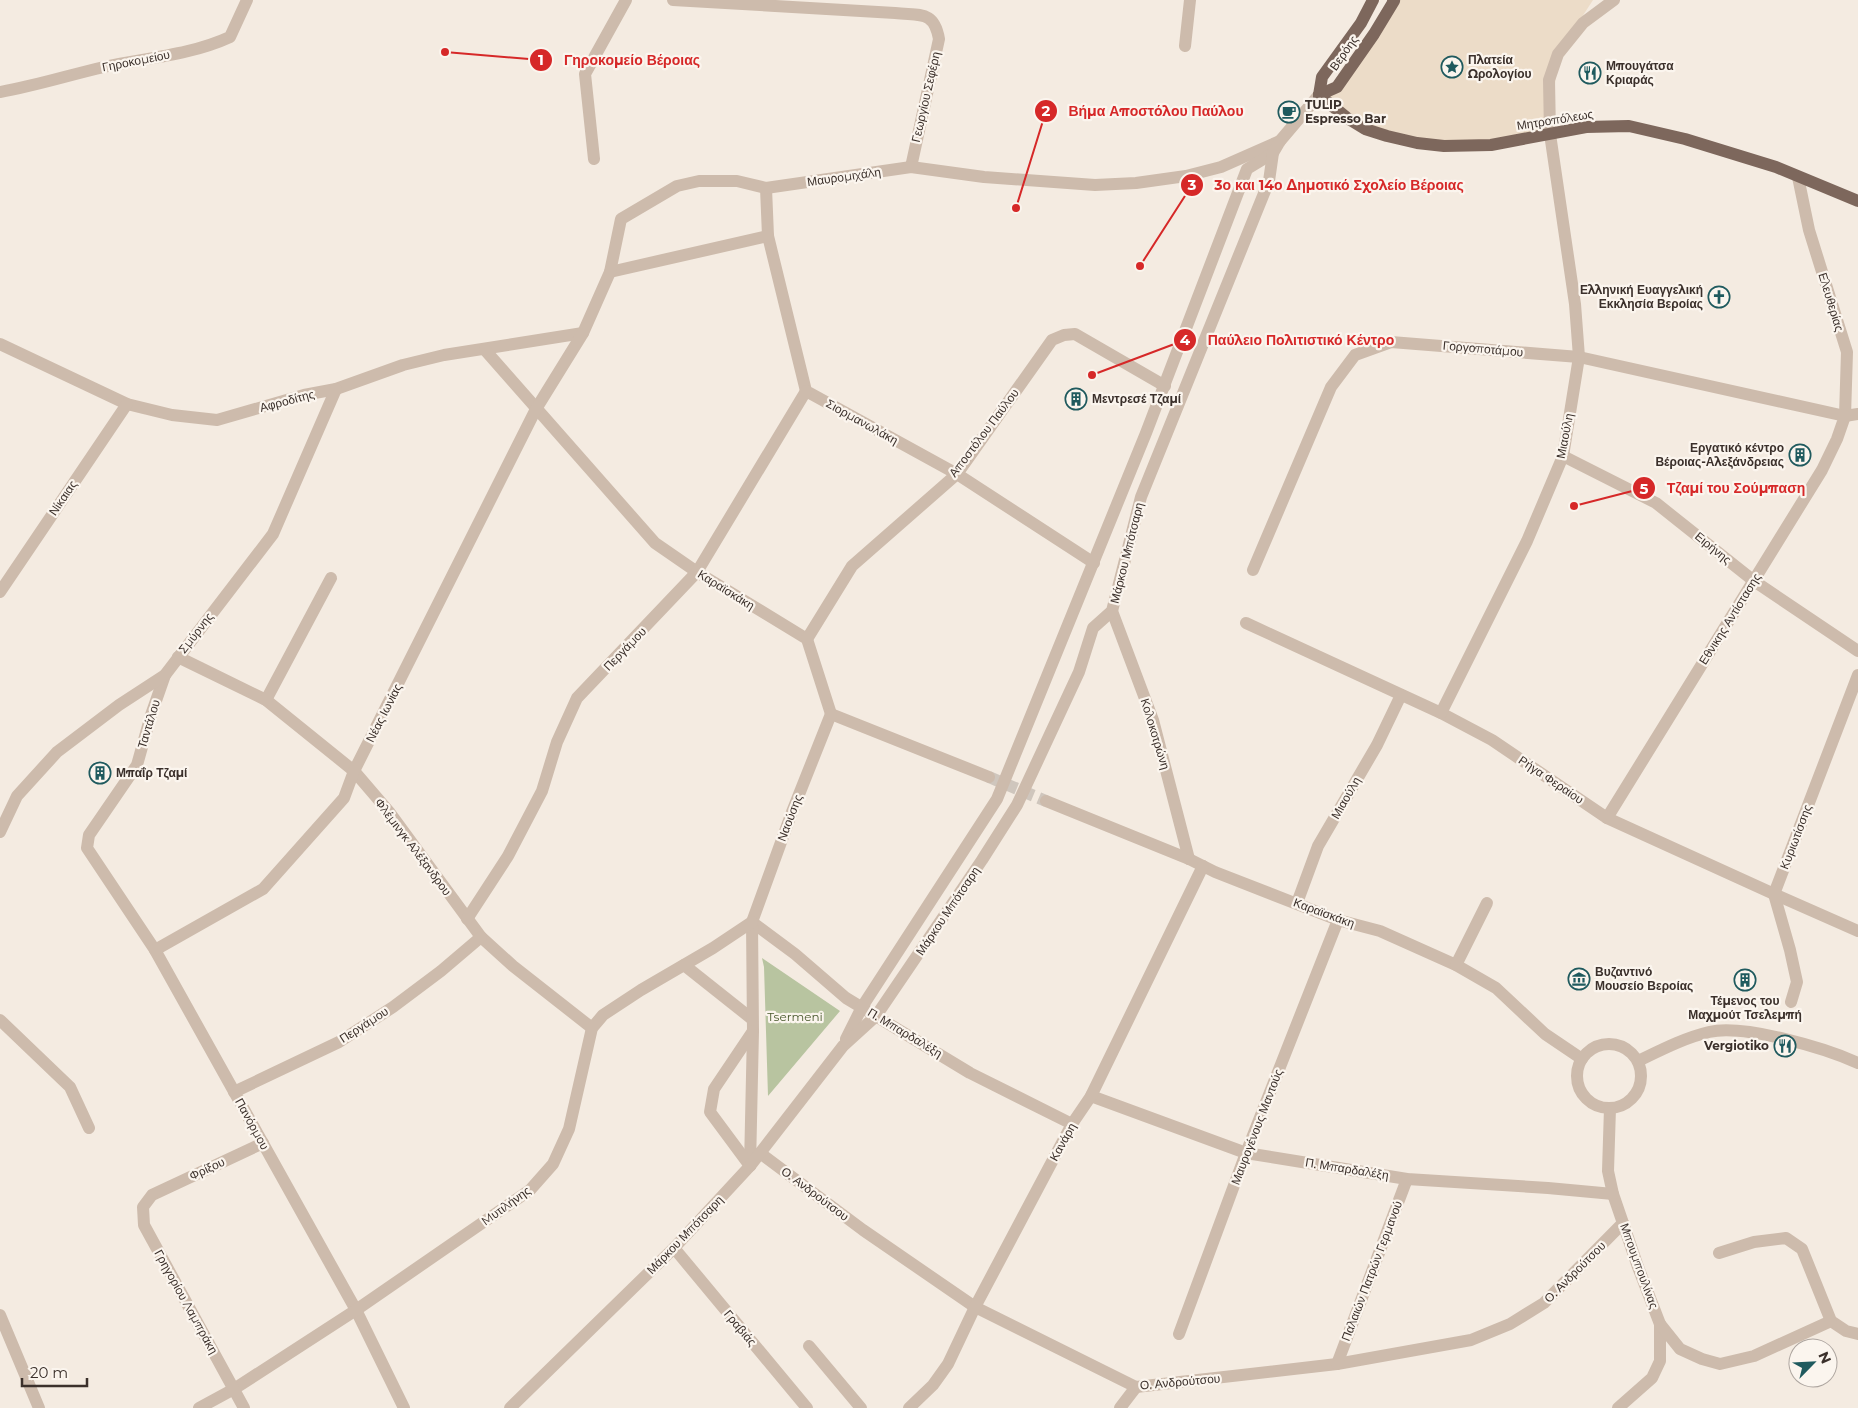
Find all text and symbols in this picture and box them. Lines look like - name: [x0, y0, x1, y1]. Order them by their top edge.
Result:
- street label: Βερόης: [1326, 32, 1361, 73]
- callout: Γηροκομείο Βέροιας: [529, 45, 710, 74]
- street label: Γηροκομείου: [101, 47, 171, 74]
- text: 1: [538, 50, 544, 69]
- street label: Γεωργίου Σεφέρη: [908, 50, 943, 144]
- text: Γηροκομείο Βέροιας: [564, 51, 700, 69]
- place label: Πλατεία Ωρολογίου: [1468, 52, 1532, 81]
- place icon: Πλατεία Ωρολογίου: [1440, 55, 1464, 79]
- place label: Μπουγάτσα Κριαράς: [1606, 58, 1674, 87]
- restaurant icon: Μπουγάτσα Κριαράς: [1578, 61, 1602, 85]
- callout: Βήμα Αποστόλου Παύλου: [1033, 96, 1253, 125]
- place label: TULIP Espresso Bar: [1305, 97, 1386, 126]
- cafe icon: TULIP Espresso Bar: [1277, 100, 1301, 124]
- text: 2: [1042, 101, 1051, 120]
- text: Βήμα Αποστόλου Παύλου: [1068, 102, 1244, 120]
- street label: Μητροπόλεως: [1516, 106, 1594, 133]
- street label: Μαυρομιχάλη: [806, 164, 882, 189]
- callout: 3ο και 14ο Δημοτικό Σχολείο Βέροιας: [1179, 170, 1474, 199]
- text: 3: [1187, 175, 1197, 194]
- text: 3ο και 14ο Δημοτικό Σχολείο Βέροιας: [1213, 176, 1464, 194]
- street label: Ελευθερίας: [1815, 271, 1848, 333]
- place label: Ελληνική Ευαγγελική Εκκλησία Βεροίας: [1580, 282, 1703, 311]
- church icon: Ελληνική Ευαγγελική Εκκλησία Βεροίας: [1707, 285, 1731, 309]
- callout: Παύλειο Πολιτιστικό Κέντρο: [1172, 326, 1404, 355]
- text: 4: [1180, 330, 1191, 349]
- text: Παύλειο Πολιτιστικό Κέντρο: [1208, 331, 1394, 349]
- street label: Γοργοποτάμου: [1442, 338, 1524, 359]
- street label: Αποστόλου Παύλου: [945, 385, 1022, 480]
- street label: Αφροδίτης: [258, 386, 316, 415]
- building icon: Μεντρεσέ Τζαμί: [1064, 387, 1088, 411]
- place label: Μεντρεσέ Τζαμί: [1092, 391, 1181, 406]
- street label: Σιορμανωλάκη: [824, 396, 901, 448]
- street label: Μιαούλη: [1553, 412, 1576, 460]
- place label: Εργατικό κέντρο Βέροιας-Αλεξάνδρειας: [1655, 440, 1784, 469]
- building icon: Εργατικό κέντρο Βέροιας-Αλεξάνδρειας: [1788, 443, 1812, 467]
- callout: Τζαμί του Σούμπαση: [1632, 474, 1815, 503]
- street label: Νίκαιας: [45, 477, 80, 518]
- text: 5: [1640, 479, 1649, 498]
- text: Τζαμί του Σούμπαση: [1667, 479, 1805, 497]
- street label: Μάρκου Μπότσαρη: [1107, 501, 1146, 605]
- street label: Ειρήνης: [1692, 528, 1735, 567]
- street label: Καραϊσκάκη: [695, 566, 757, 613]
- street label: Εθνικης Αντίστασης: [1695, 570, 1764, 667]
- street label: Σμύρνης: [175, 609, 216, 656]
- street label: Περγάμου: [600, 624, 649, 674]
- street label: Νέας Ιωνίας: [362, 681, 405, 745]
- street label: Κολοκοτρώνη: [1138, 696, 1173, 771]
- street label: Ταντάλου: [134, 698, 163, 750]
- street label: Ρήγα Φεραίου: [1516, 752, 1587, 807]
- building icon: Μπαΐρ Τζαμί: [88, 761, 112, 785]
- place label: Μπαΐρ Τζαμί: [116, 765, 187, 780]
- street label: Μιαούλη: [1328, 774, 1364, 821]
- street label: Ναούσης: [774, 792, 805, 843]
- street label: Φλέμινγκ Αλέξανδρου: [372, 795, 455, 898]
- street label: Κυριωτίσσης: [1776, 802, 1815, 871]
- street label: Μάρκου Μπότσαρη: [912, 864, 983, 958]
- street label: Καραϊσκάκη: [1291, 895, 1357, 931]
- place label: Βυζαντινό Μουσείο Βεροίας: [1595, 964, 1693, 993]
- museum icon: Βυζαντινό Μουσείο Βεροίας: [1567, 967, 1591, 991]
- building icon: Τέμενος του Μαχμούτ Τσελεμπή: [1733, 968, 1757, 992]
- place label: Τέμενος του Μαχμούτ Τσελεμπή: [1688, 993, 1802, 1022]
- street label: Περγάμου: [337, 1003, 391, 1046]
- street label: Π. Μπαρδαλέξη: [865, 1004, 945, 1061]
- park label: Tsermeni: [767, 1009, 823, 1024]
- restaurant icon: Vergiotiko: [1773, 1034, 1797, 1058]
- place label: Vergiotiko: [1703, 1038, 1769, 1053]
- street label: Μαυρογένους Μαντούς: [1227, 1067, 1286, 1187]
- street label: Πανόρμου: [232, 1095, 273, 1152]
- street label: Κανάρη: [1046, 1120, 1079, 1163]
- street label: Φρίξου: [187, 1154, 227, 1183]
- street label: Π. Μπαρδαλέξη: [1304, 1155, 1390, 1183]
- street label: Ο. Ανδρούτσου: [779, 1163, 852, 1224]
- street label: Mυτιλήνης: [478, 1183, 533, 1228]
- street label: Μάρκου Μπότσαρη: [643, 1192, 726, 1277]
- street label: Παλαιών Πατρών Γερμανού: [1338, 1199, 1405, 1343]
- street label: Μπουμπουλίνας: [1617, 1221, 1662, 1311]
- street label: Ο. Ανδρούτσου: [1541, 1238, 1609, 1306]
- street label: Γρηγορίου Λαμπράκη: [151, 1247, 221, 1357]
- street label: Γραβιάς: [721, 1307, 760, 1349]
- north arrow: [1788, 1338, 1838, 1388]
- text: N: [1814, 1349, 1835, 1367]
- scale bar: [22, 1356, 88, 1388]
- text: 20 m: [30, 1363, 68, 1382]
- street label: Ο. Ανδρούτσου: [1139, 1371, 1221, 1392]

